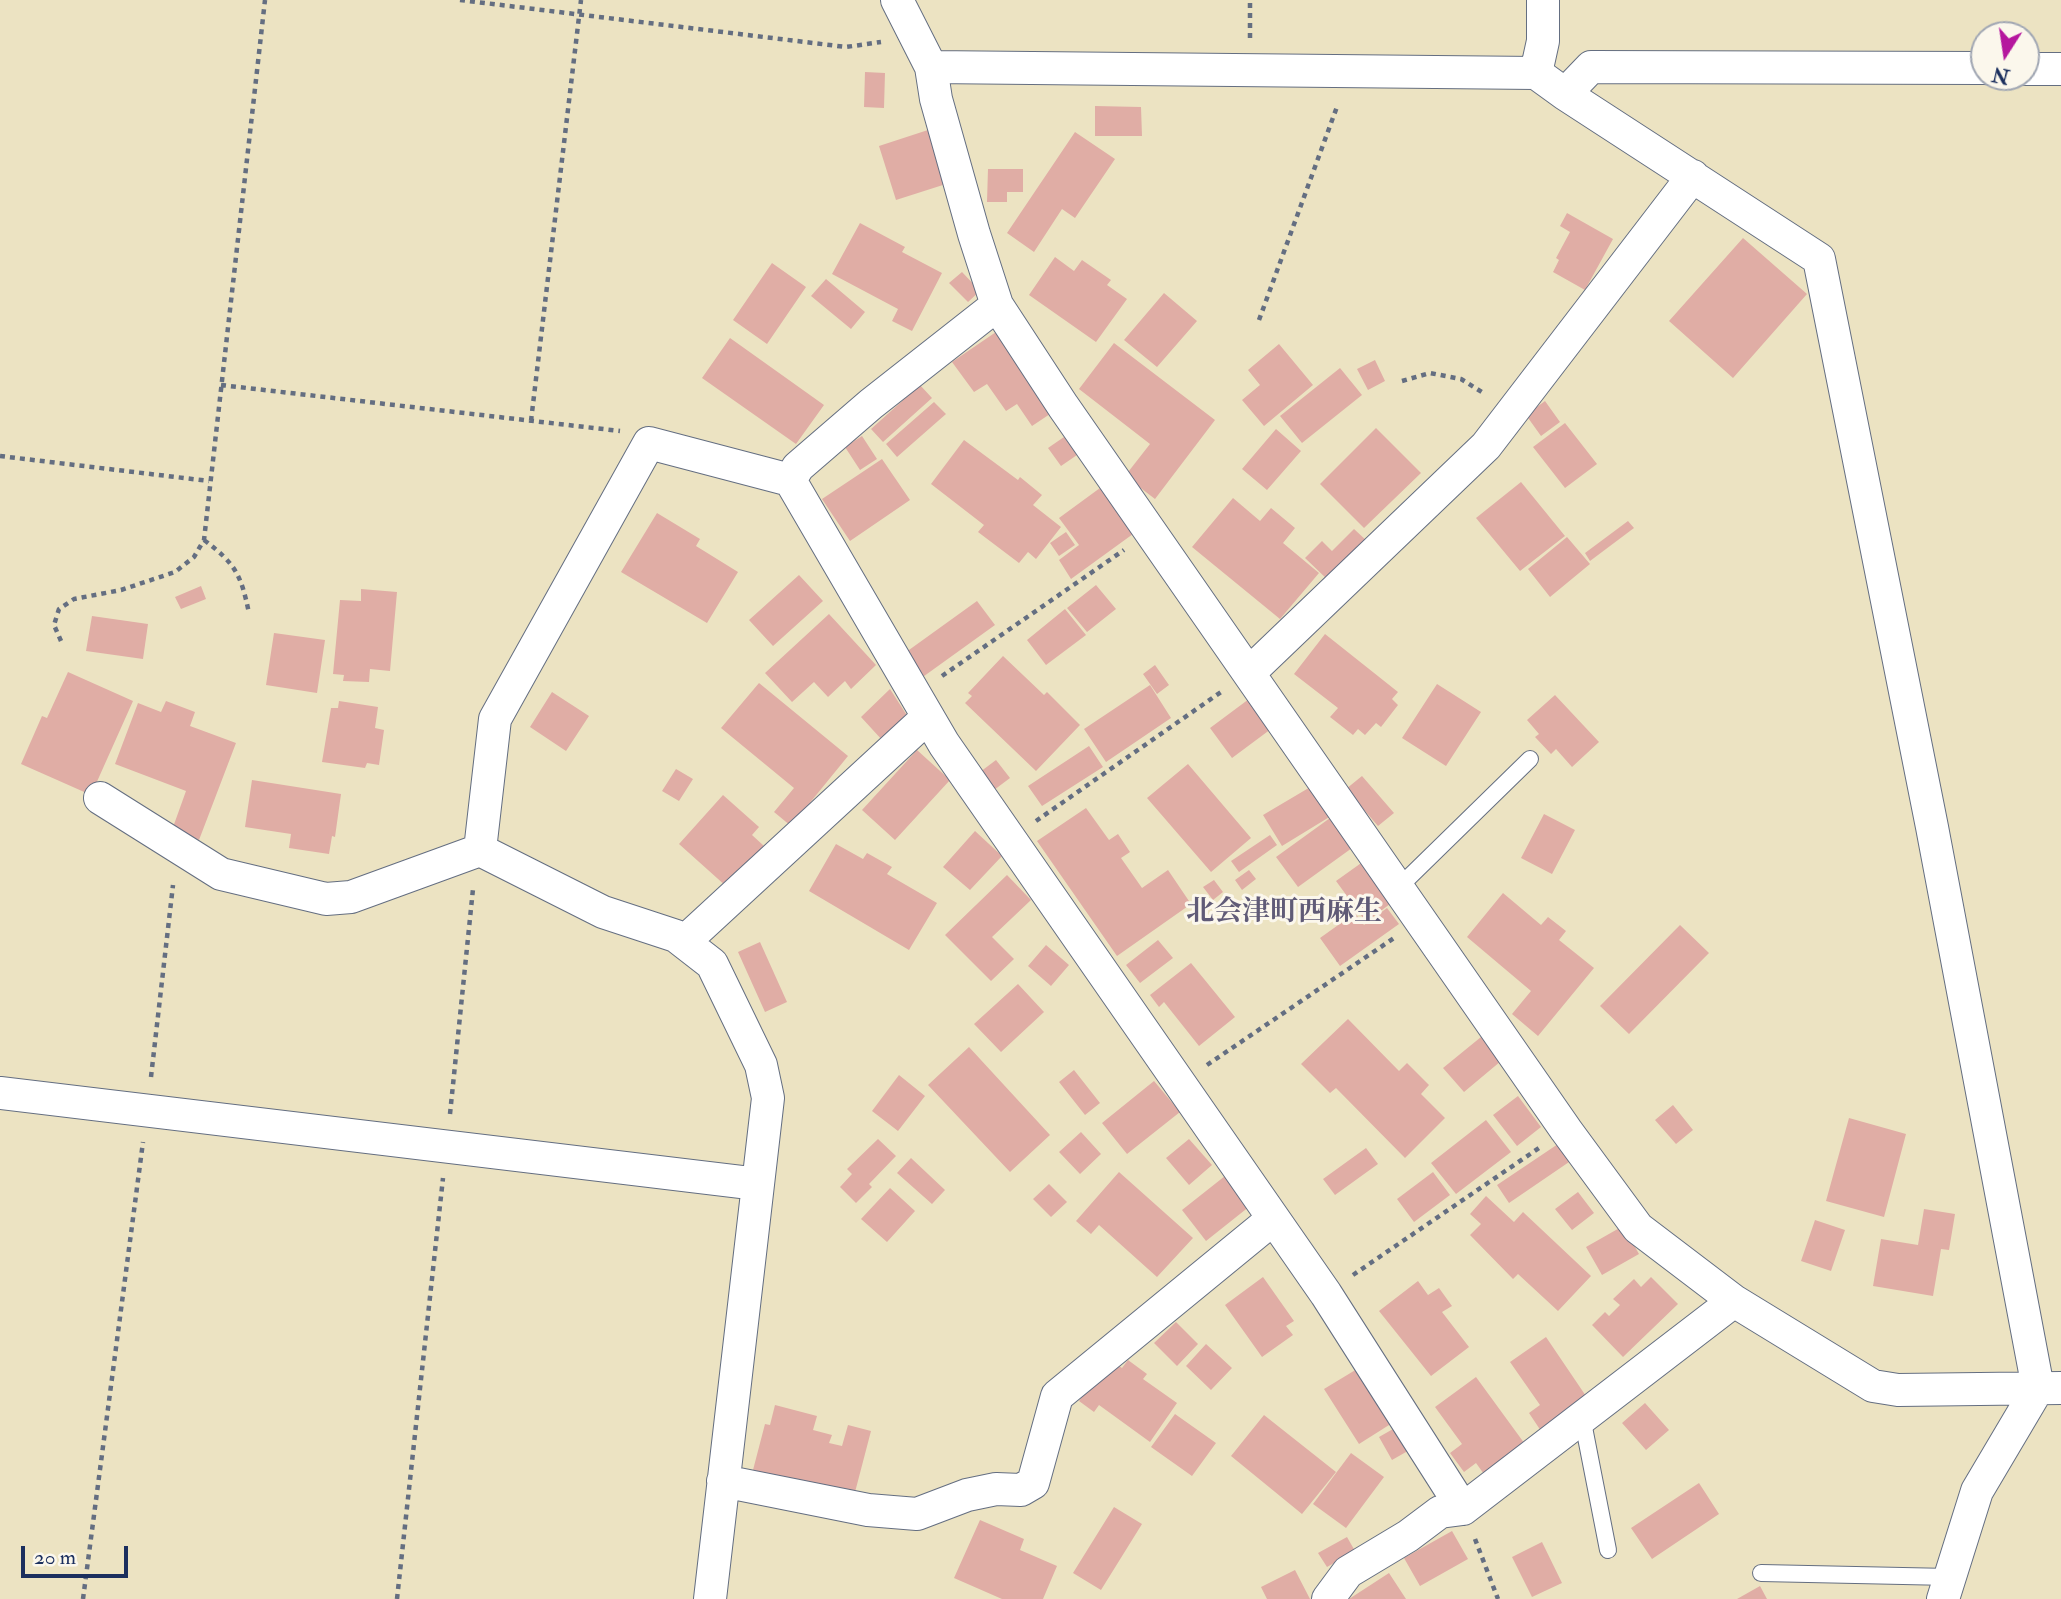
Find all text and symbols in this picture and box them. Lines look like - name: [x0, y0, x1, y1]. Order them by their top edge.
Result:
- north arrow: [1970, 21, 2040, 91]
- text: N: [1990, 61, 2012, 88]
- district label: 北会津町西麻生: [1186, 897, 1382, 931]
- scale bar: [24, 1532, 131, 1576]
- text: 20 m: [34, 1544, 76, 1571]

